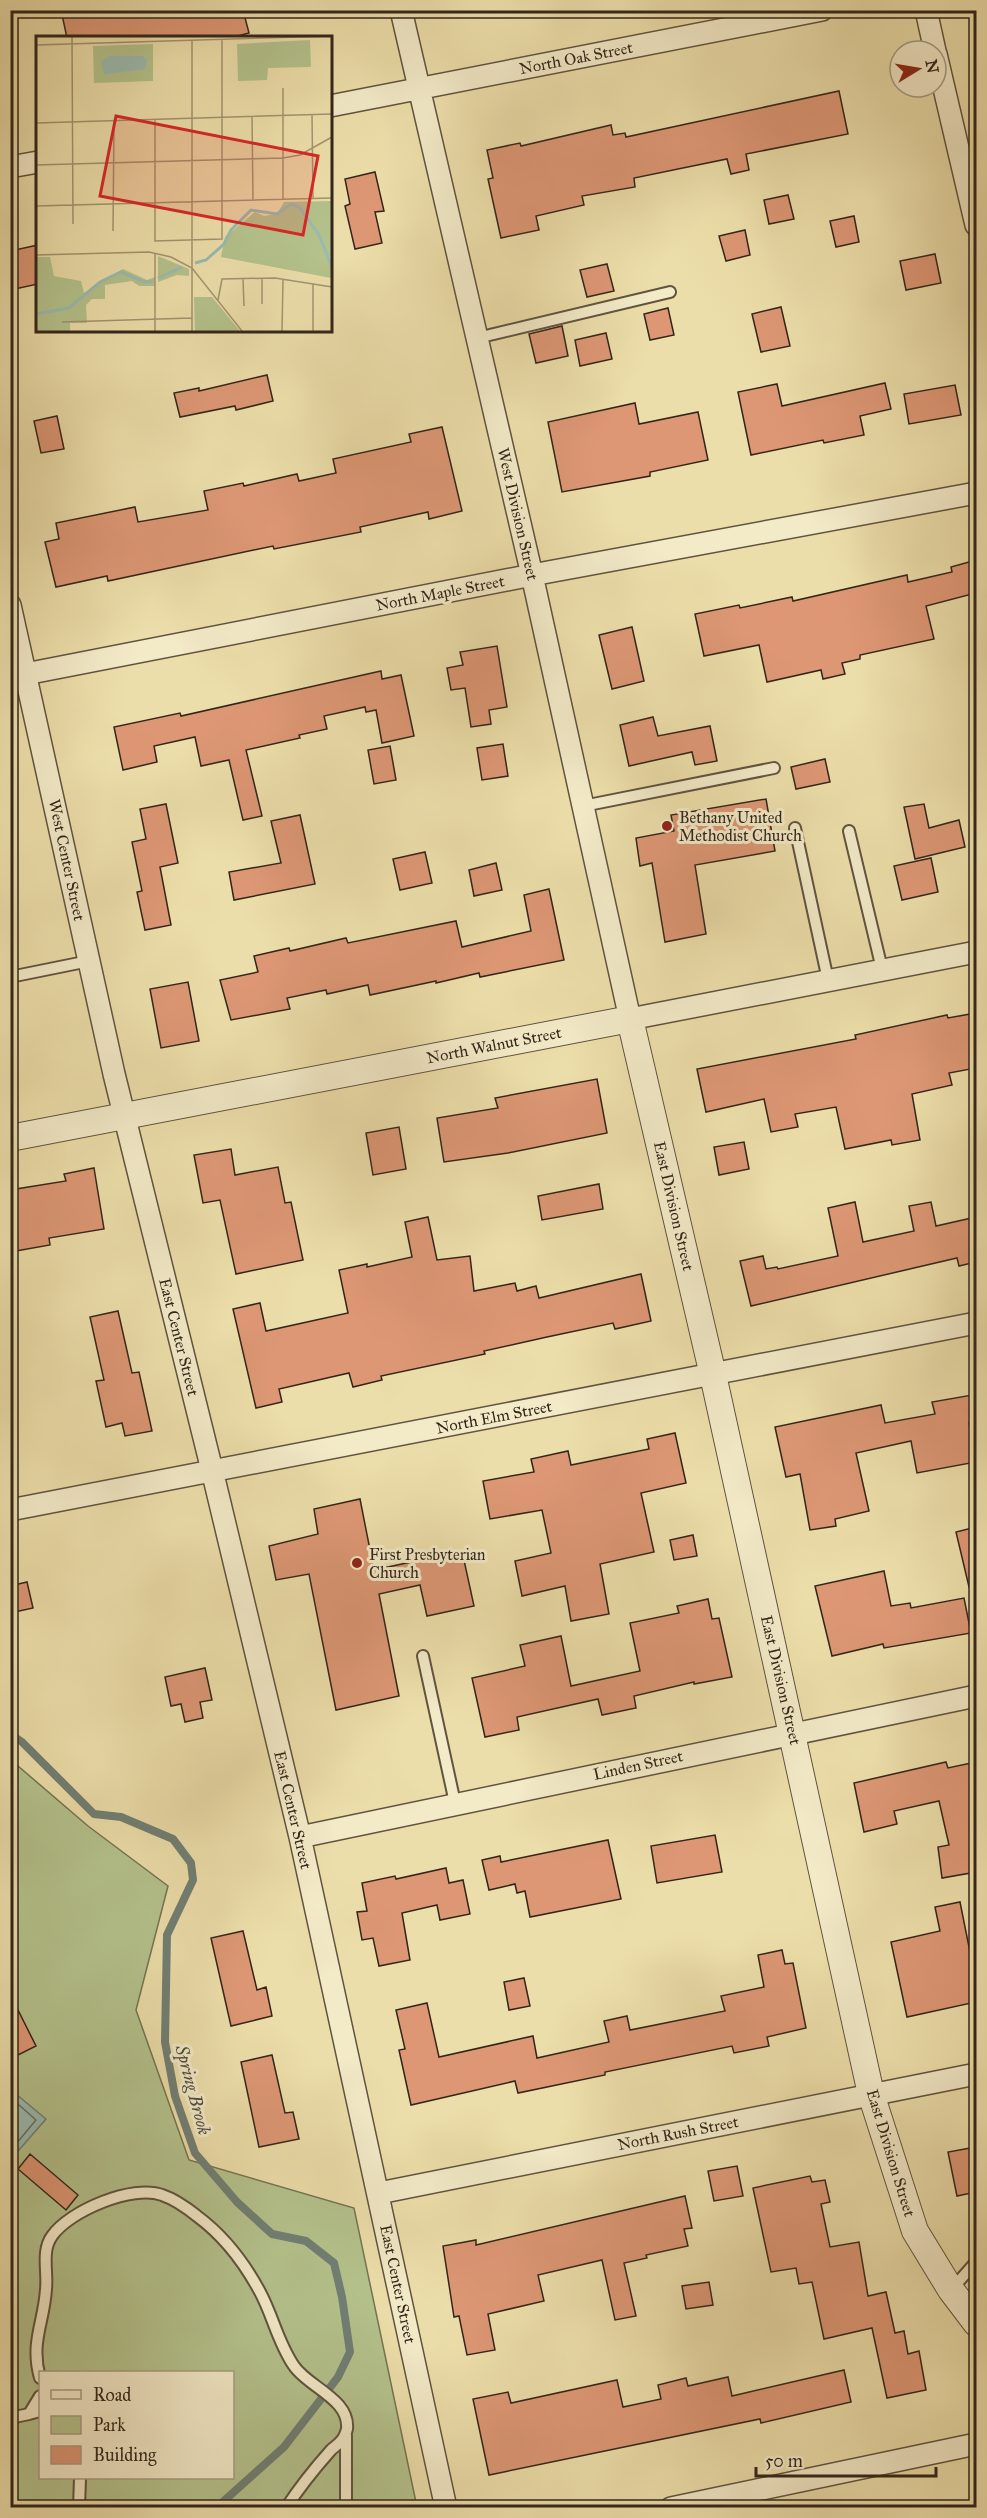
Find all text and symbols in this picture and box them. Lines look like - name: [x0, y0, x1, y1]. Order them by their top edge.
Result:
- inset map: [36, 36, 332, 332]
- street label: North Oak Street: [518, 38, 635, 78]
- north arrow: [888, 39, 948, 99]
- text: N: [922, 58, 943, 75]
- street label: West Division Street: [494, 446, 543, 582]
- street label: North Maple Street: [374, 571, 506, 615]
- street label: West Center Street: [45, 797, 89, 923]
- place label: Bethany United Methodist Church: [679, 808, 802, 845]
- marker: Bethany United Methodist Church: [660, 819, 674, 833]
- street label: North Walnut Street: [425, 1023, 563, 1067]
- street label: East Division Street: [650, 1139, 698, 1273]
- street label: East Center Street: [155, 1276, 203, 1398]
- street label: North Elm Street: [434, 1396, 554, 1438]
- place label: First Presbyterian Church: [369, 1545, 486, 1582]
- marker: First Presbyterian Church: [350, 1556, 364, 1570]
- street label: East Division Street: [757, 1613, 805, 1747]
- street label: Linden Street: [591, 1746, 685, 1784]
- street label: East Center Street: [270, 1749, 316, 1871]
- water label: Spring Brook: [169, 2042, 216, 2138]
- street label: East Division Street: [863, 2087, 920, 2219]
- street label: North Rush Street: [616, 2112, 741, 2154]
- street label: East Center Street: [376, 2223, 420, 2345]
- legend: [39, 2371, 234, 2479]
- text: Road: [93, 2384, 131, 2406]
- text: Park: [93, 2414, 126, 2436]
- scale bar: [756, 2440, 936, 2478]
- text: Building: [93, 2444, 157, 2467]
- text: 50 m: [765, 2450, 803, 2472]

